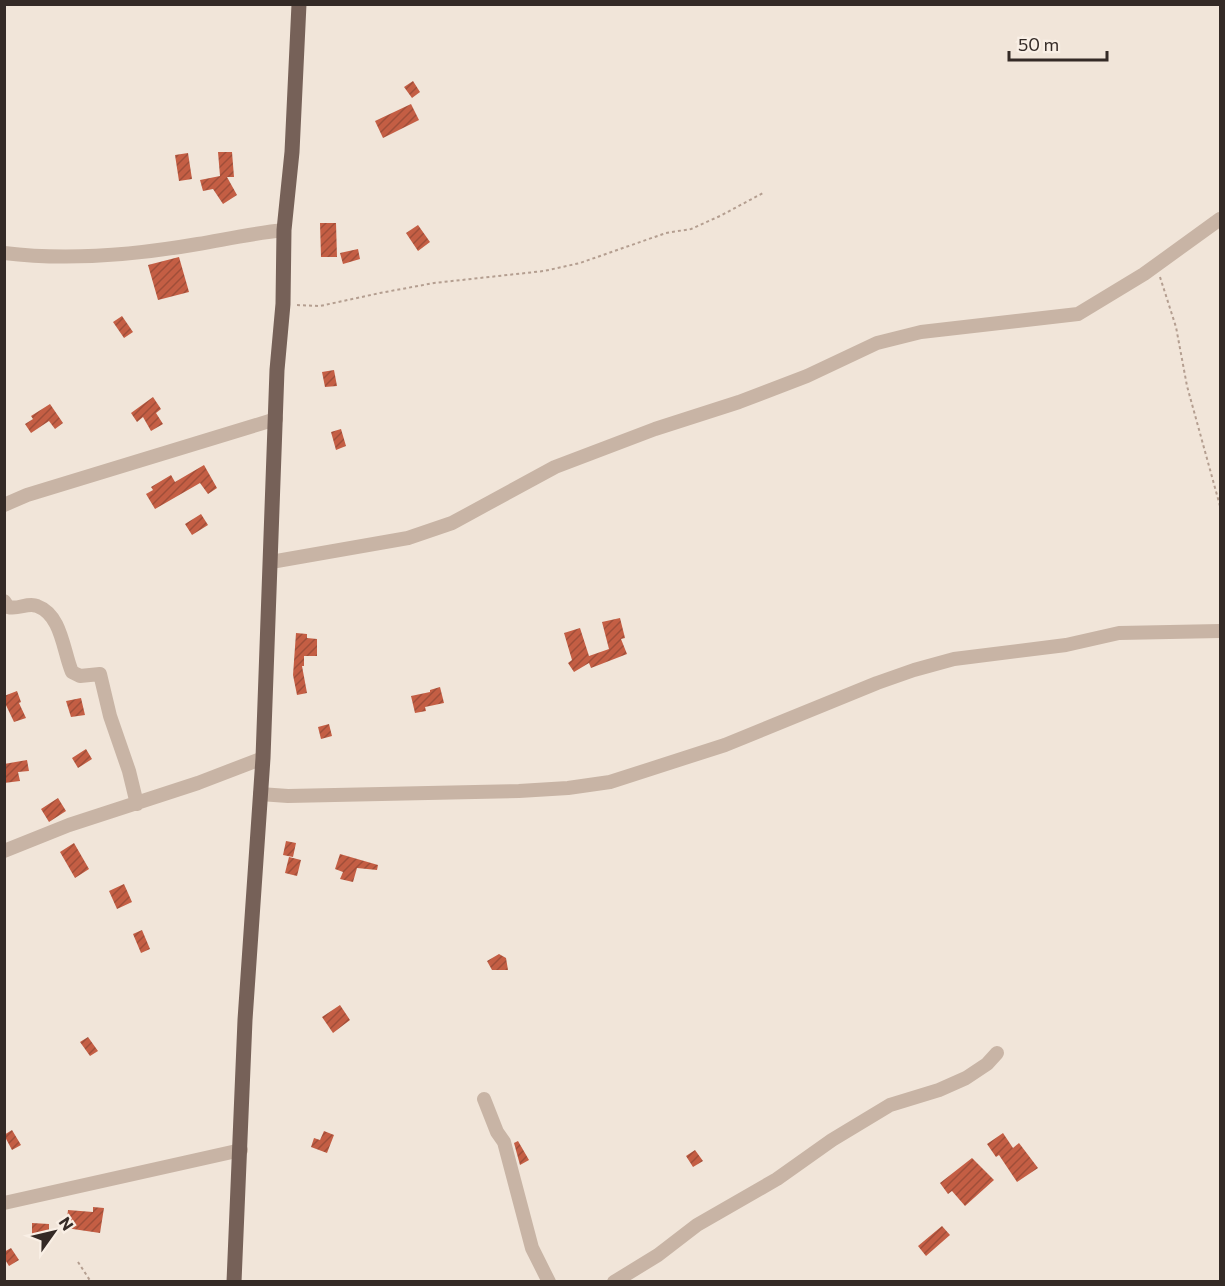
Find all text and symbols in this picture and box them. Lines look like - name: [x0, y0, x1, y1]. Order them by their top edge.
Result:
- scale bar: [1009, 24, 1106, 62]
- text: 50 m: [1018, 33, 1059, 55]
- north arrow: [24, 1202, 84, 1262]
- text: N: [56, 1213, 78, 1234]

